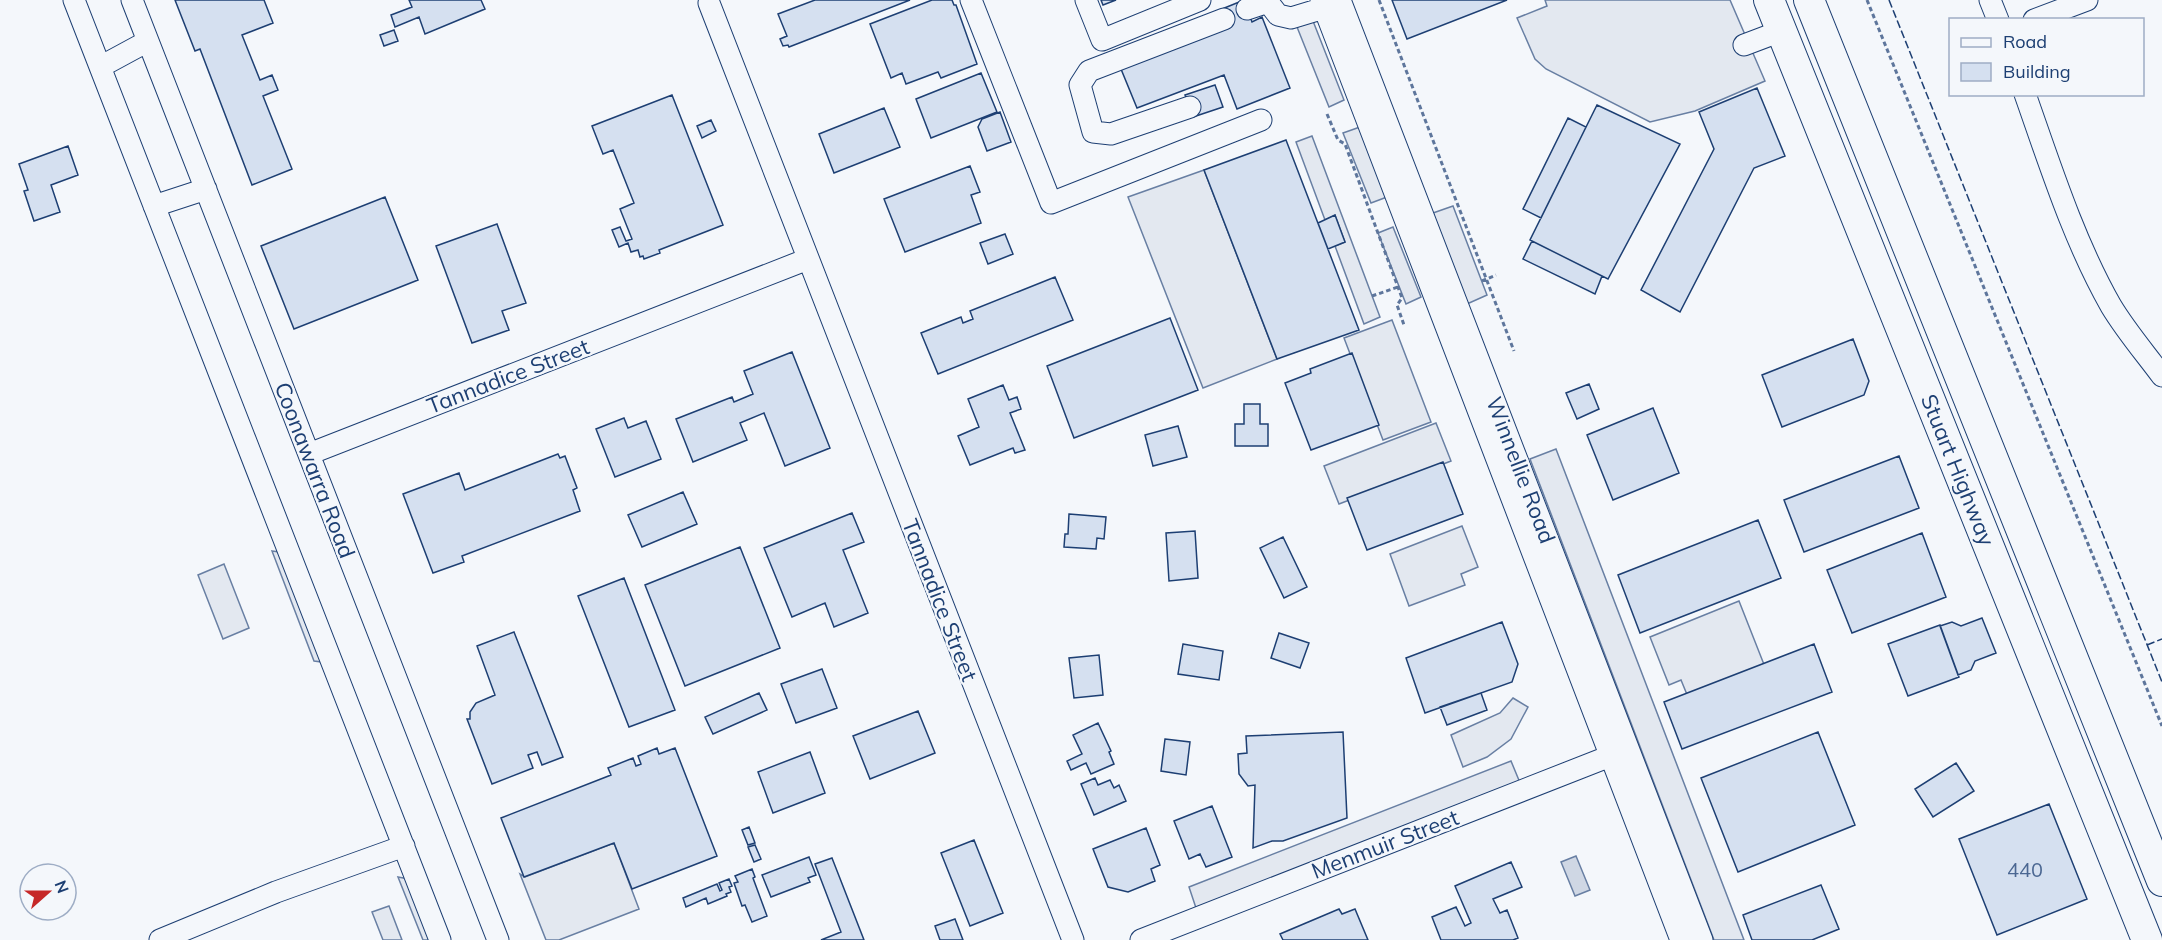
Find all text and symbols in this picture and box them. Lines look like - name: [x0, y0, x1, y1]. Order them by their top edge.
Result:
- legend: [1949, 18, 2144, 96]
- text: Road: [2003, 30, 2047, 53]
- text: Building: [2003, 60, 2071, 83]
- street label: Tannadice Street: [423, 332, 593, 420]
- street label: Coonawarra Road: [269, 378, 361, 562]
- street label: Stuart Highway: [1915, 390, 2001, 550]
- street label: Winnellie Road: [1480, 393, 1562, 547]
- street label: Tannadice Street: [896, 515, 984, 685]
- street label: Menmuir Street: [1307, 803, 1463, 885]
- house number: 440: [2007, 857, 2043, 882]
- north arrow: [18, 862, 78, 922]
- text: N: [51, 877, 74, 896]

